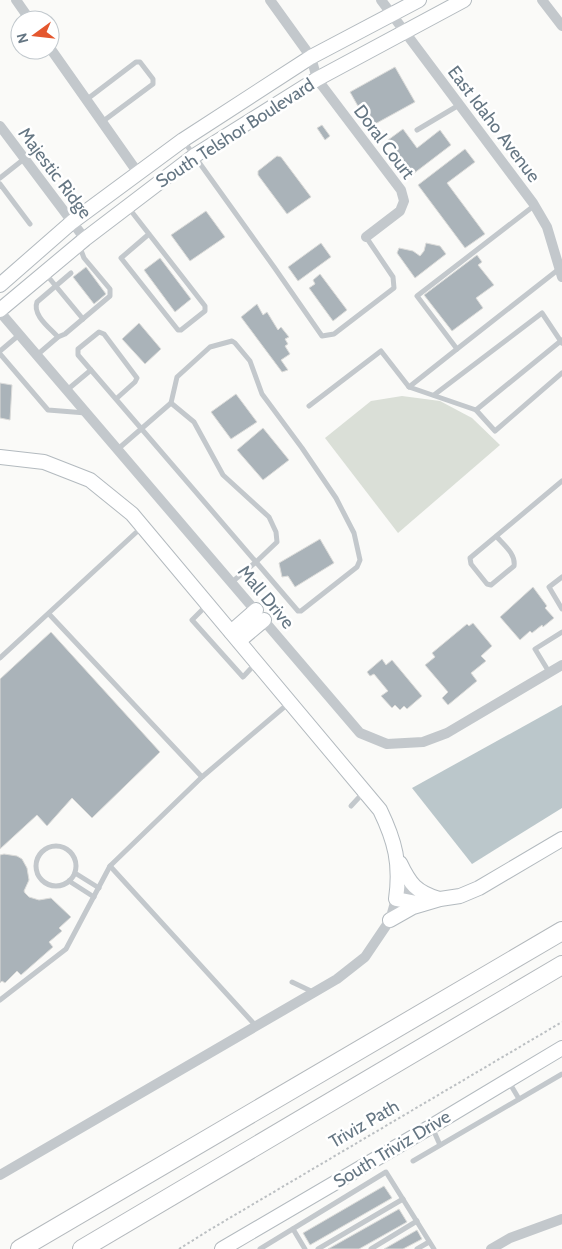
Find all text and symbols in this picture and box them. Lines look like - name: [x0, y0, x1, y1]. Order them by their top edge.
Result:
- north arrow: [10, 10, 60, 60]
- text: N: [12, 31, 32, 45]
- street label: East Idaho Avenue: [443, 62, 545, 186]
- street label: South Telshor Boulevard: [152, 74, 318, 192]
- street label: Doral Court: [349, 101, 419, 183]
- street label: Majestic Ridge: [14, 123, 96, 223]
- street label: Mall Drive: [233, 561, 299, 633]
- street label: Triviz Path: [325, 1095, 403, 1153]
- street label: South Triviz Drive: [329, 1105, 455, 1193]

